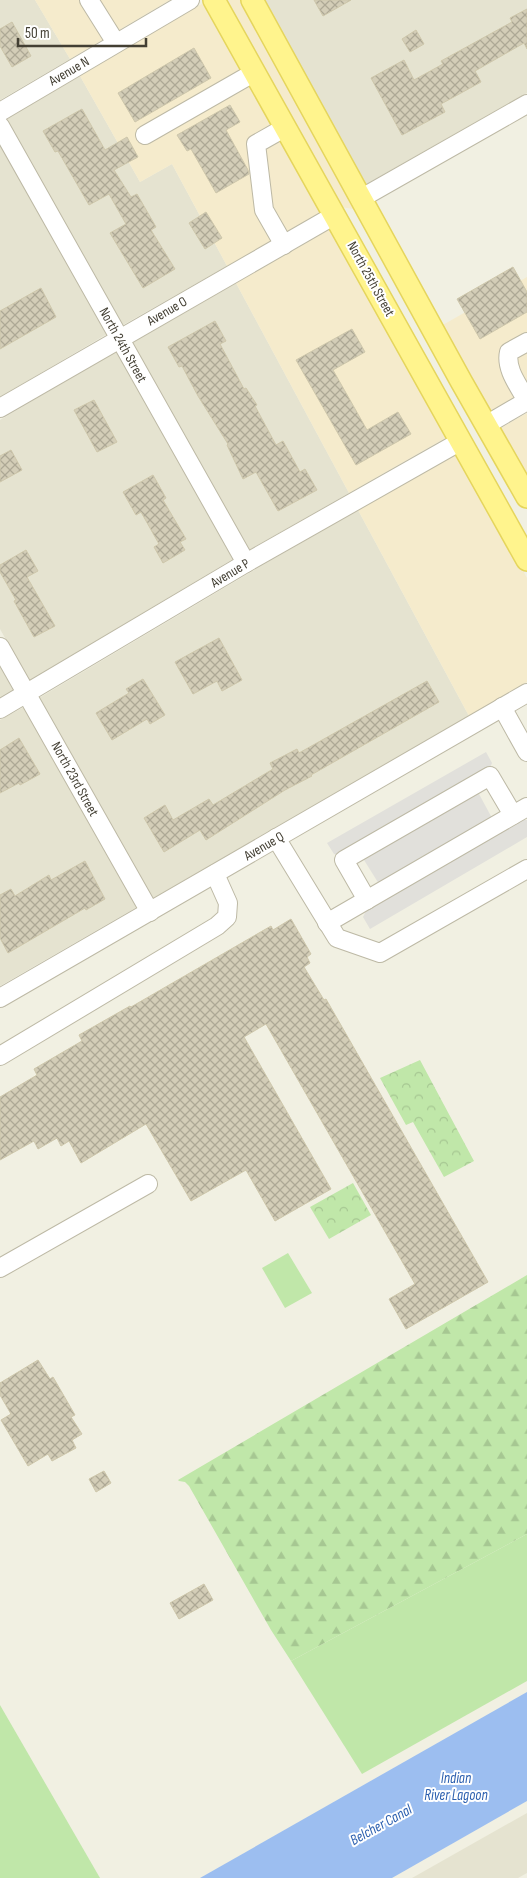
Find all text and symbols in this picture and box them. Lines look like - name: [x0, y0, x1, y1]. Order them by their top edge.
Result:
- scale bar: [18, 15, 145, 47]
- text: 50 m: [25, 24, 50, 43]
- street label: Avenue N: [45, 53, 92, 90]
- street label: North 25th Street: [343, 239, 399, 319]
- street label: Avenue O: [143, 293, 190, 330]
- street label: North 24th Street: [95, 304, 151, 386]
- street label: Avenue P: [207, 555, 253, 592]
- street label: North 23rd Street: [48, 739, 102, 819]
- street label: Avenue Q: [240, 828, 287, 865]
- water label: Indian River Lagoon: [424, 1769, 488, 1805]
- water label: Belcher Canal: [347, 1800, 416, 1850]

